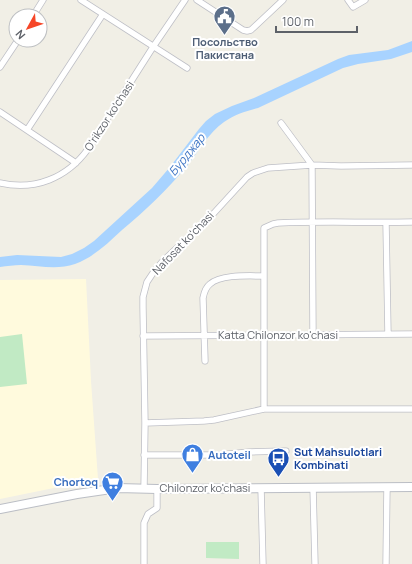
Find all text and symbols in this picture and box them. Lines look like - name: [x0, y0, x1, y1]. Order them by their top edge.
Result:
- public building icon: Посольство Пакистана: [212, 3, 238, 36]
- north arrow: [8, 8, 48, 48]
- scale bar: [276, 8, 357, 34]
- text: 100 m: [282, 13, 314, 30]
- text: N: [12, 27, 28, 43]
- place label: Посольство Пакистана: [192, 34, 258, 62]
- street label: O'rikzor ko'chasi: [80, 78, 137, 154]
- water label: Бурджар: [164, 129, 209, 179]
- street label: Nafosat ko'chasi: [149, 208, 217, 278]
- street label: Katta Chilonzor ko'chasi: [218, 327, 338, 342]
- shop icon: Autoteil: [180, 442, 206, 475]
- place label: Sut Mahsulotlari Kombinati: [294, 444, 382, 472]
- bus stop icon: Sut Mahsulotlari Kombinati: [265, 445, 291, 478]
- place label: Autoteil: [208, 447, 251, 462]
- supermarket icon: Chortoq: [100, 469, 126, 502]
- place label: Chortoq: [54, 474, 98, 489]
- street label: Chilonzor ko'chasi: [160, 480, 250, 495]

